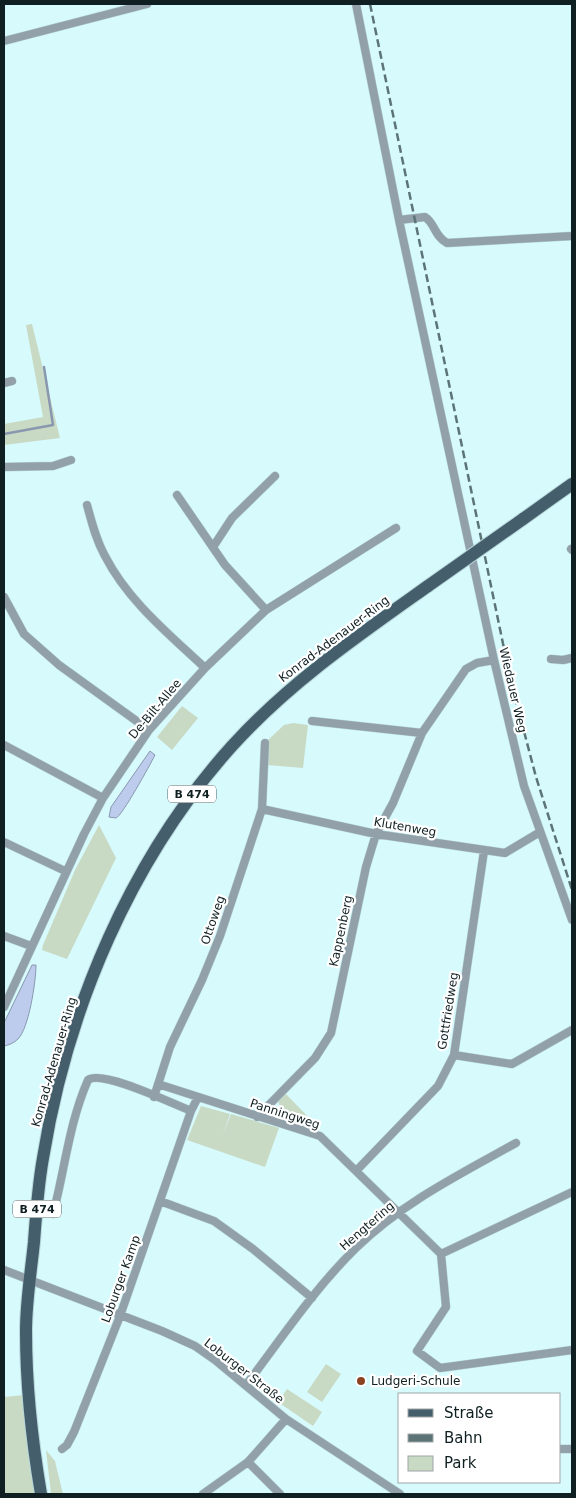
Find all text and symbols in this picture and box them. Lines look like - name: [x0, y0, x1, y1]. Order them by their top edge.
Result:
- street label: Konrad-Adenauer-Ring: [276, 593, 392, 685]
- street label: Wiedauer Weg: [496, 646, 530, 734]
- street label: De-Bilt-Allee: [126, 676, 184, 742]
- road number: B 474: [168, 786, 216, 802]
- street label: Klutenweg: [373, 815, 437, 839]
- street label: Ottoweg: [198, 894, 228, 946]
- street label: Kappenberg: [327, 894, 355, 968]
- street label: Gottfriedweg: [435, 971, 461, 1051]
- street label: Konrad-Adenauer-Ring: [29, 995, 79, 1129]
- street label: Panningweg: [248, 1096, 322, 1132]
- street label: Hengtering: [337, 1199, 397, 1253]
- road number: B 474: [13, 1200, 61, 1218]
- street label: Loburger Kamp: [99, 1233, 143, 1325]
- street label: Loburger Straße: [201, 1336, 287, 1406]
- place label: Ludgeri-Schule: [371, 1374, 460, 1388]
- marker: Ludgeri-Schule: [355, 1375, 367, 1387]
- legend: [398, 1393, 561, 1483]
- text: Straße: [444, 1404, 493, 1422]
- text: Bahn: [444, 1429, 483, 1447]
- text: Park: [444, 1454, 477, 1472]

